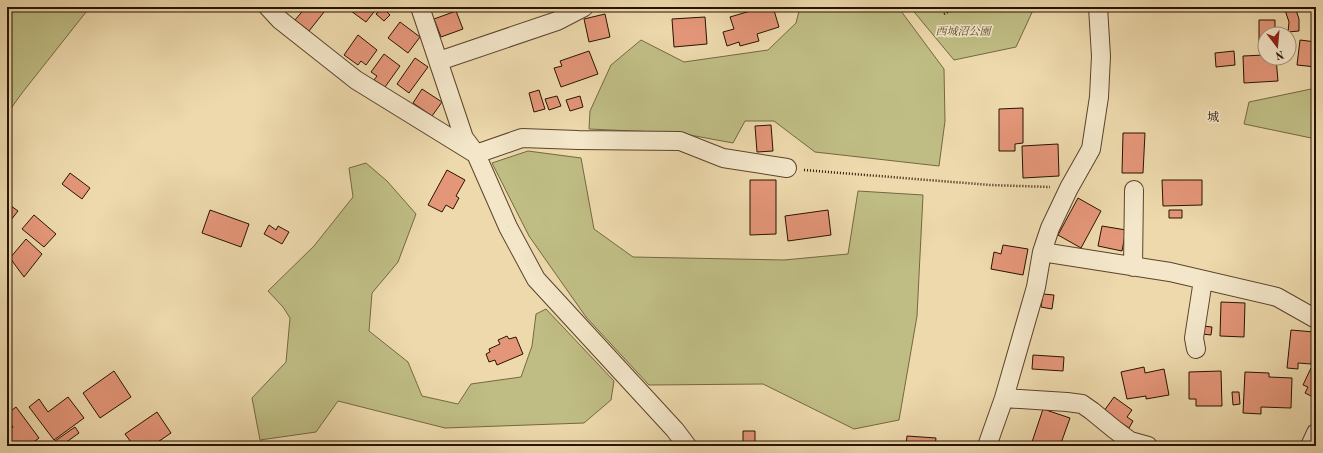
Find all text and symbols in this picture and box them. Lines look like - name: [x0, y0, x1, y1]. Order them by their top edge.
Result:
- park label: 西城沼公園: [936, 25, 992, 38]
- north arrow: [1257, 26, 1297, 66]
- text: N: [1273, 48, 1285, 61]
- district label: 城: [1207, 111, 1219, 124]

